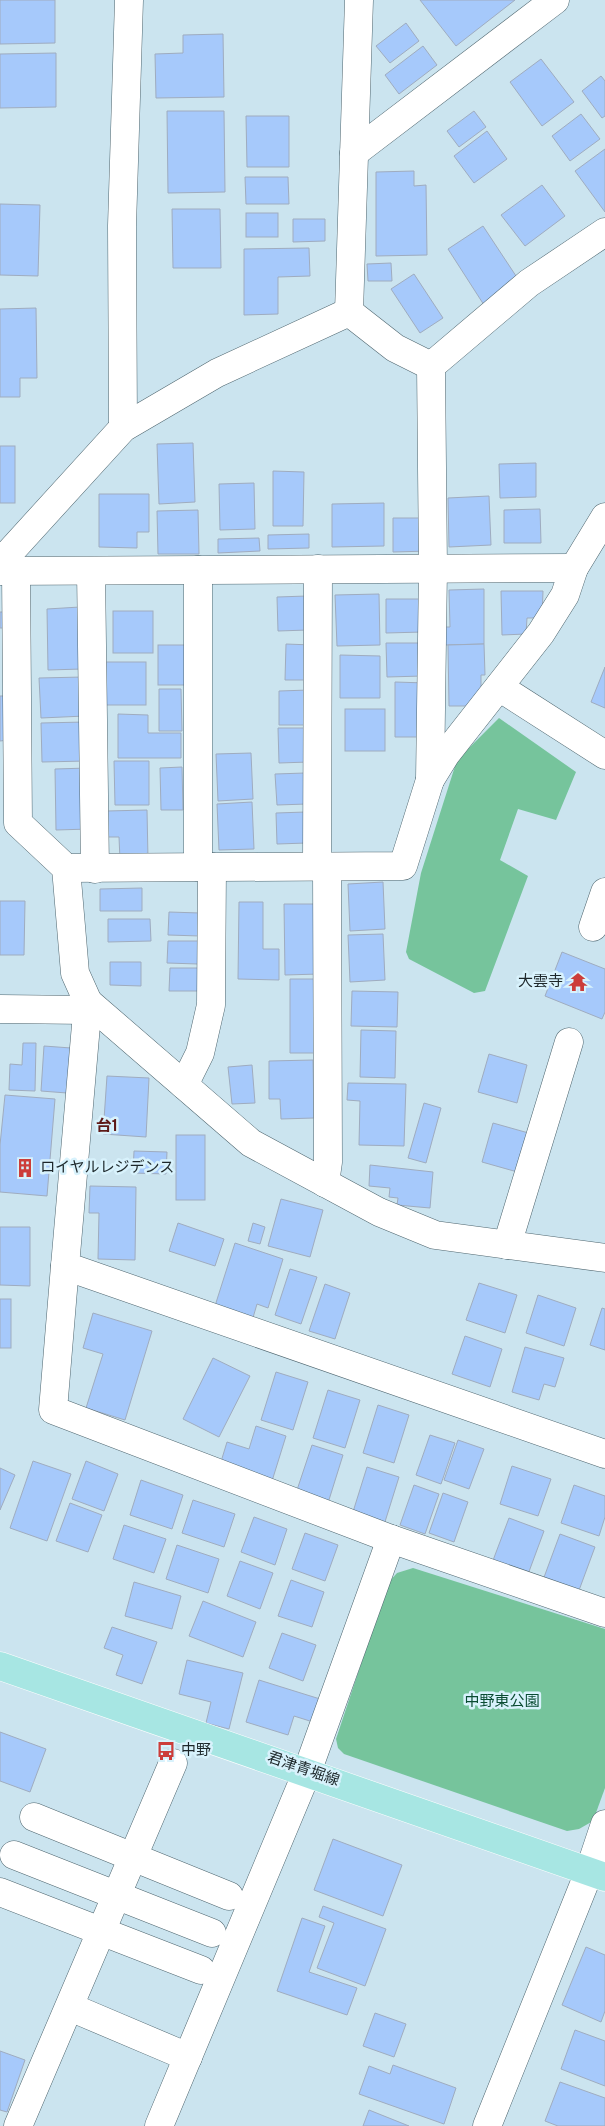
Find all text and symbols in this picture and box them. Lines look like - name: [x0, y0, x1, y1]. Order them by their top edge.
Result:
- temple icon: 大雲寺: [567, 971, 589, 993]
- place label: 大雲寺: [518, 973, 563, 992]
- district label: 台1: [96, 1117, 118, 1137]
- building icon: ロイヤルレジデンス: [14, 1157, 36, 1179]
- place label: ロイヤルレジデンス: [40, 1159, 174, 1178]
- park label: 中野東公園: [464, 1693, 540, 1712]
- bus stop icon: 中野: [155, 1740, 177, 1762]
- place label: 中野: [181, 1742, 211, 1761]
- street label: 君津青堀線: [264, 1749, 342, 1791]

